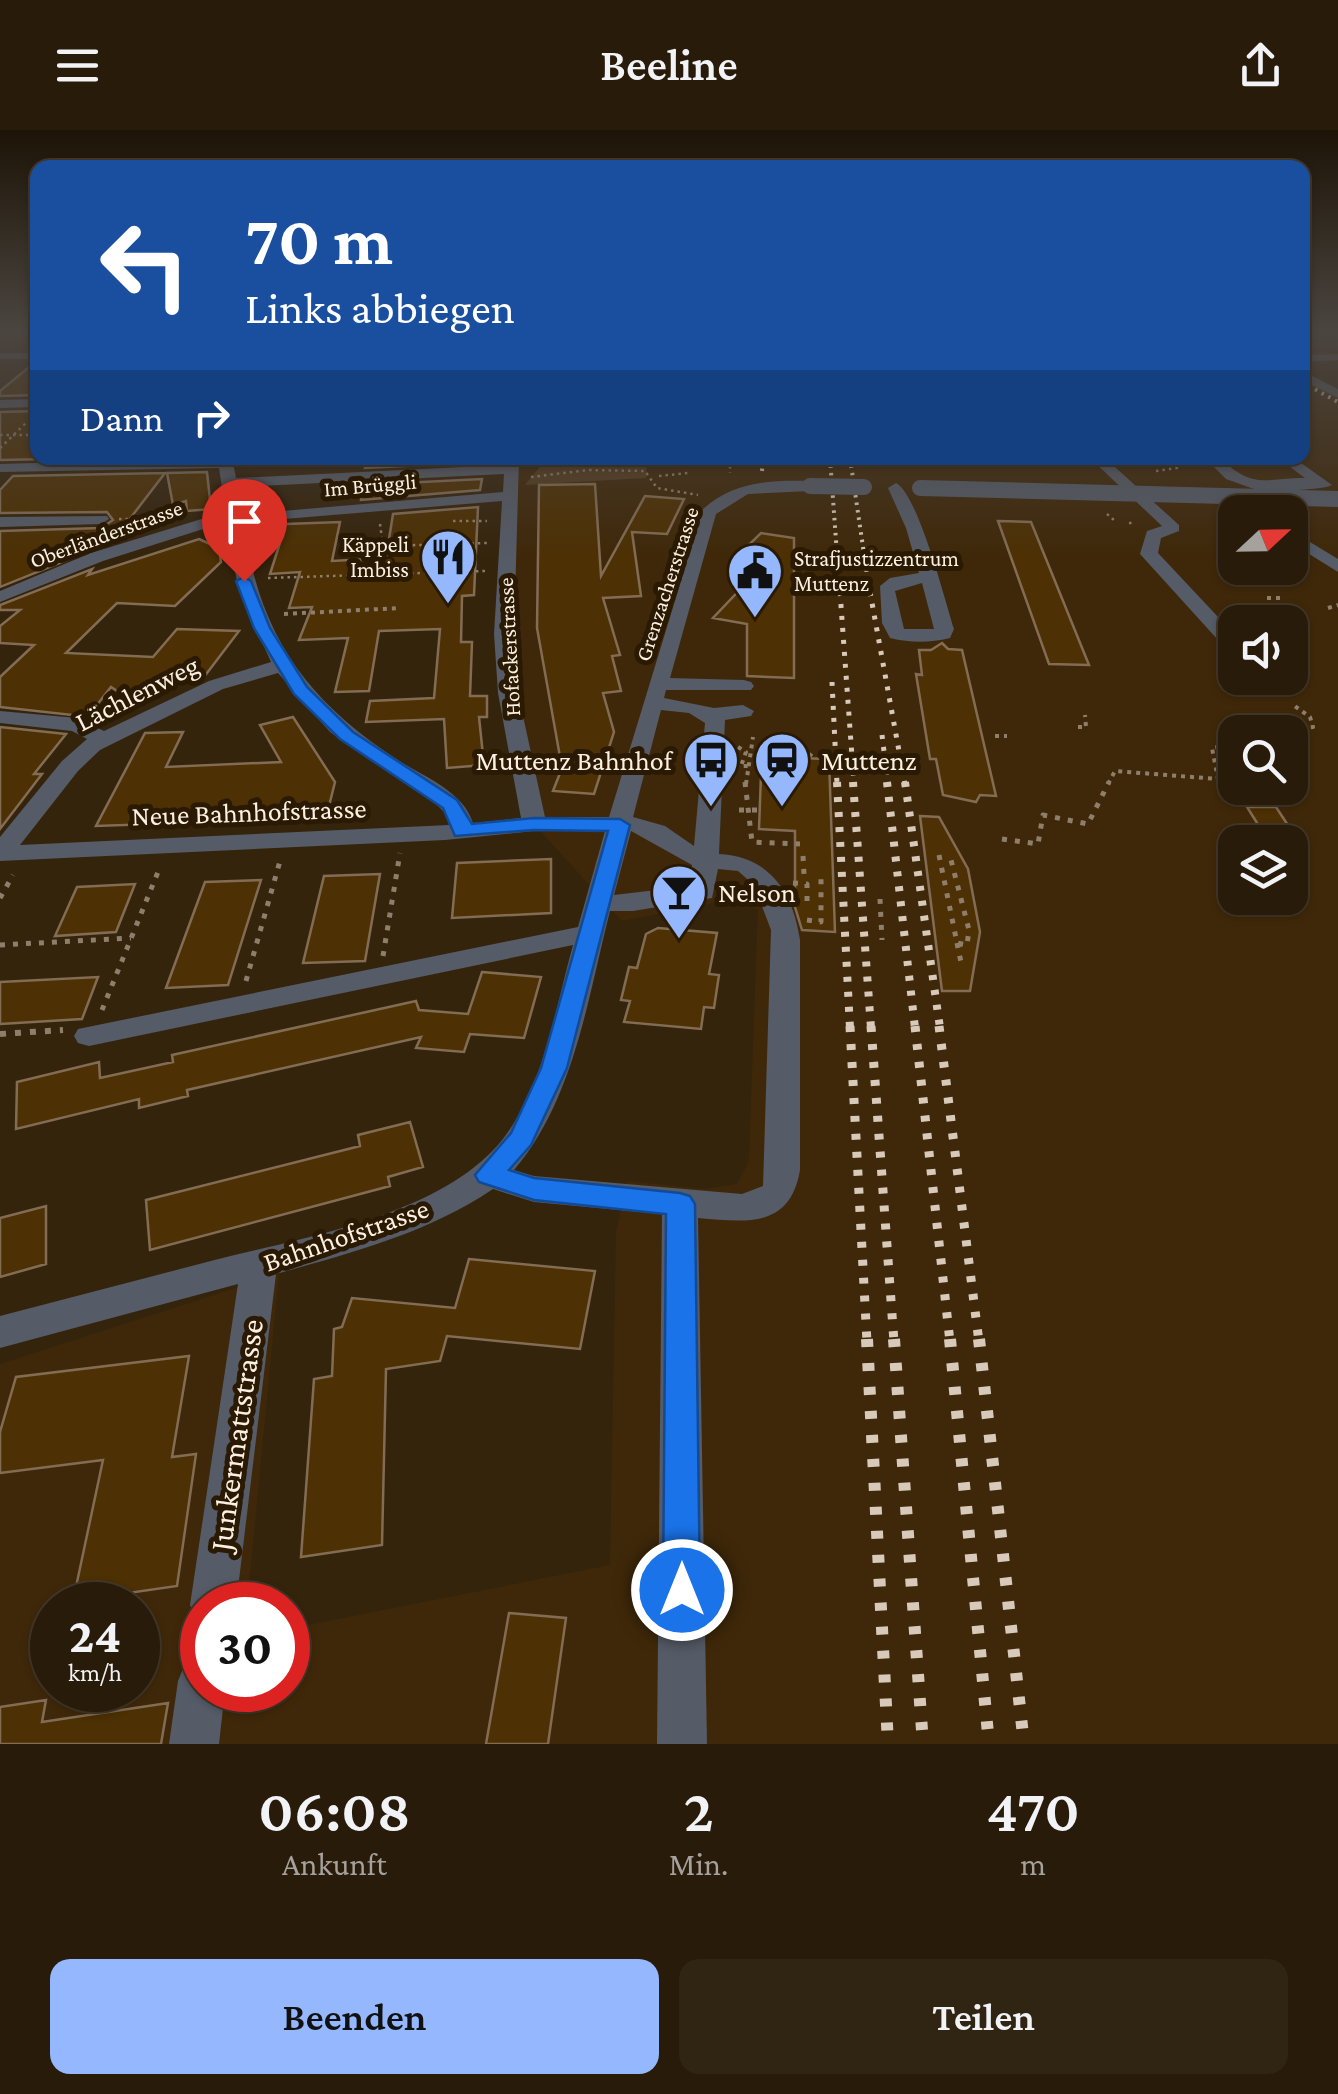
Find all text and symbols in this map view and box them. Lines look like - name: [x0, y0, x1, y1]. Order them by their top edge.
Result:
- icon: menu: [50, 38, 105, 93]
- icon: share: [1233, 38, 1288, 93]
- text: Beeline: [600, 40, 738, 90]
- icon: left: [80, 200, 210, 330]
- text: 70 m: [245, 201, 393, 279]
- text: Links abbiegen: [245, 283, 515, 333]
- icon: right: [184, 390, 239, 445]
- text: Dann: [80, 397, 164, 439]
- street label: Im Brüggli: [323, 468, 418, 501]
- pin: [202, 479, 287, 582]
- icon: arrive: [217, 494, 272, 549]
- street label: Oberländerstrasse: [26, 495, 186, 573]
- north arrow: [1218, 495, 1308, 585]
- map controls: [1218, 495, 1308, 915]
- street label: Grenzacherstrasse: [630, 504, 704, 664]
- restaurant icon: Käppeli Imbiss: [418, 527, 478, 606]
- place label: Käppeli Imbiss: [342, 532, 409, 582]
- public building icon: Strafjustizzentrum Muttenz: [725, 541, 785, 620]
- place label: Strafjustizzentrum Muttenz: [794, 546, 959, 596]
- street label: Hofackerstrasse: [493, 577, 525, 717]
- button: sound: [1218, 605, 1308, 695]
- street label: Lächlenweg: [70, 648, 204, 737]
- button: search: [1218, 715, 1308, 805]
- bus stop icon: Muttenz Bahnhof: [681, 730, 741, 809]
- station icon: Muttenz: [752, 730, 812, 809]
- place label: Muttenz Bahnhof: [476, 745, 674, 776]
- place label: Muttenz: [821, 745, 917, 776]
- street label: Neue Bahnhofstrasse: [131, 792, 367, 832]
- button: layers: [1218, 825, 1308, 915]
- bar icon: Nelson: [649, 862, 709, 941]
- place label: Nelson: [718, 877, 796, 908]
- street label: Bahnhofstrasse: [259, 1192, 433, 1278]
- street label: Junkermattstrasse: [202, 1317, 270, 1556]
- position arrow: [630, 1538, 734, 1642]
- speed limit sign: 30: [180, 1582, 310, 1712]
- text: 24: [69, 1607, 121, 1663]
- text: km/h: [68, 1659, 122, 1686]
- text: 06:08: [258, 1777, 411, 1844]
- text: 2: [684, 1777, 713, 1844]
- text: 470: [987, 1777, 1080, 1844]
- text: Ankunft: [282, 1846, 387, 1882]
- text: Min.: [669, 1846, 728, 1882]
- text: m: [1020, 1846, 1046, 1882]
- button: Beenden: [50, 1959, 659, 2074]
- button: Teilen: [679, 1959, 1288, 2074]

